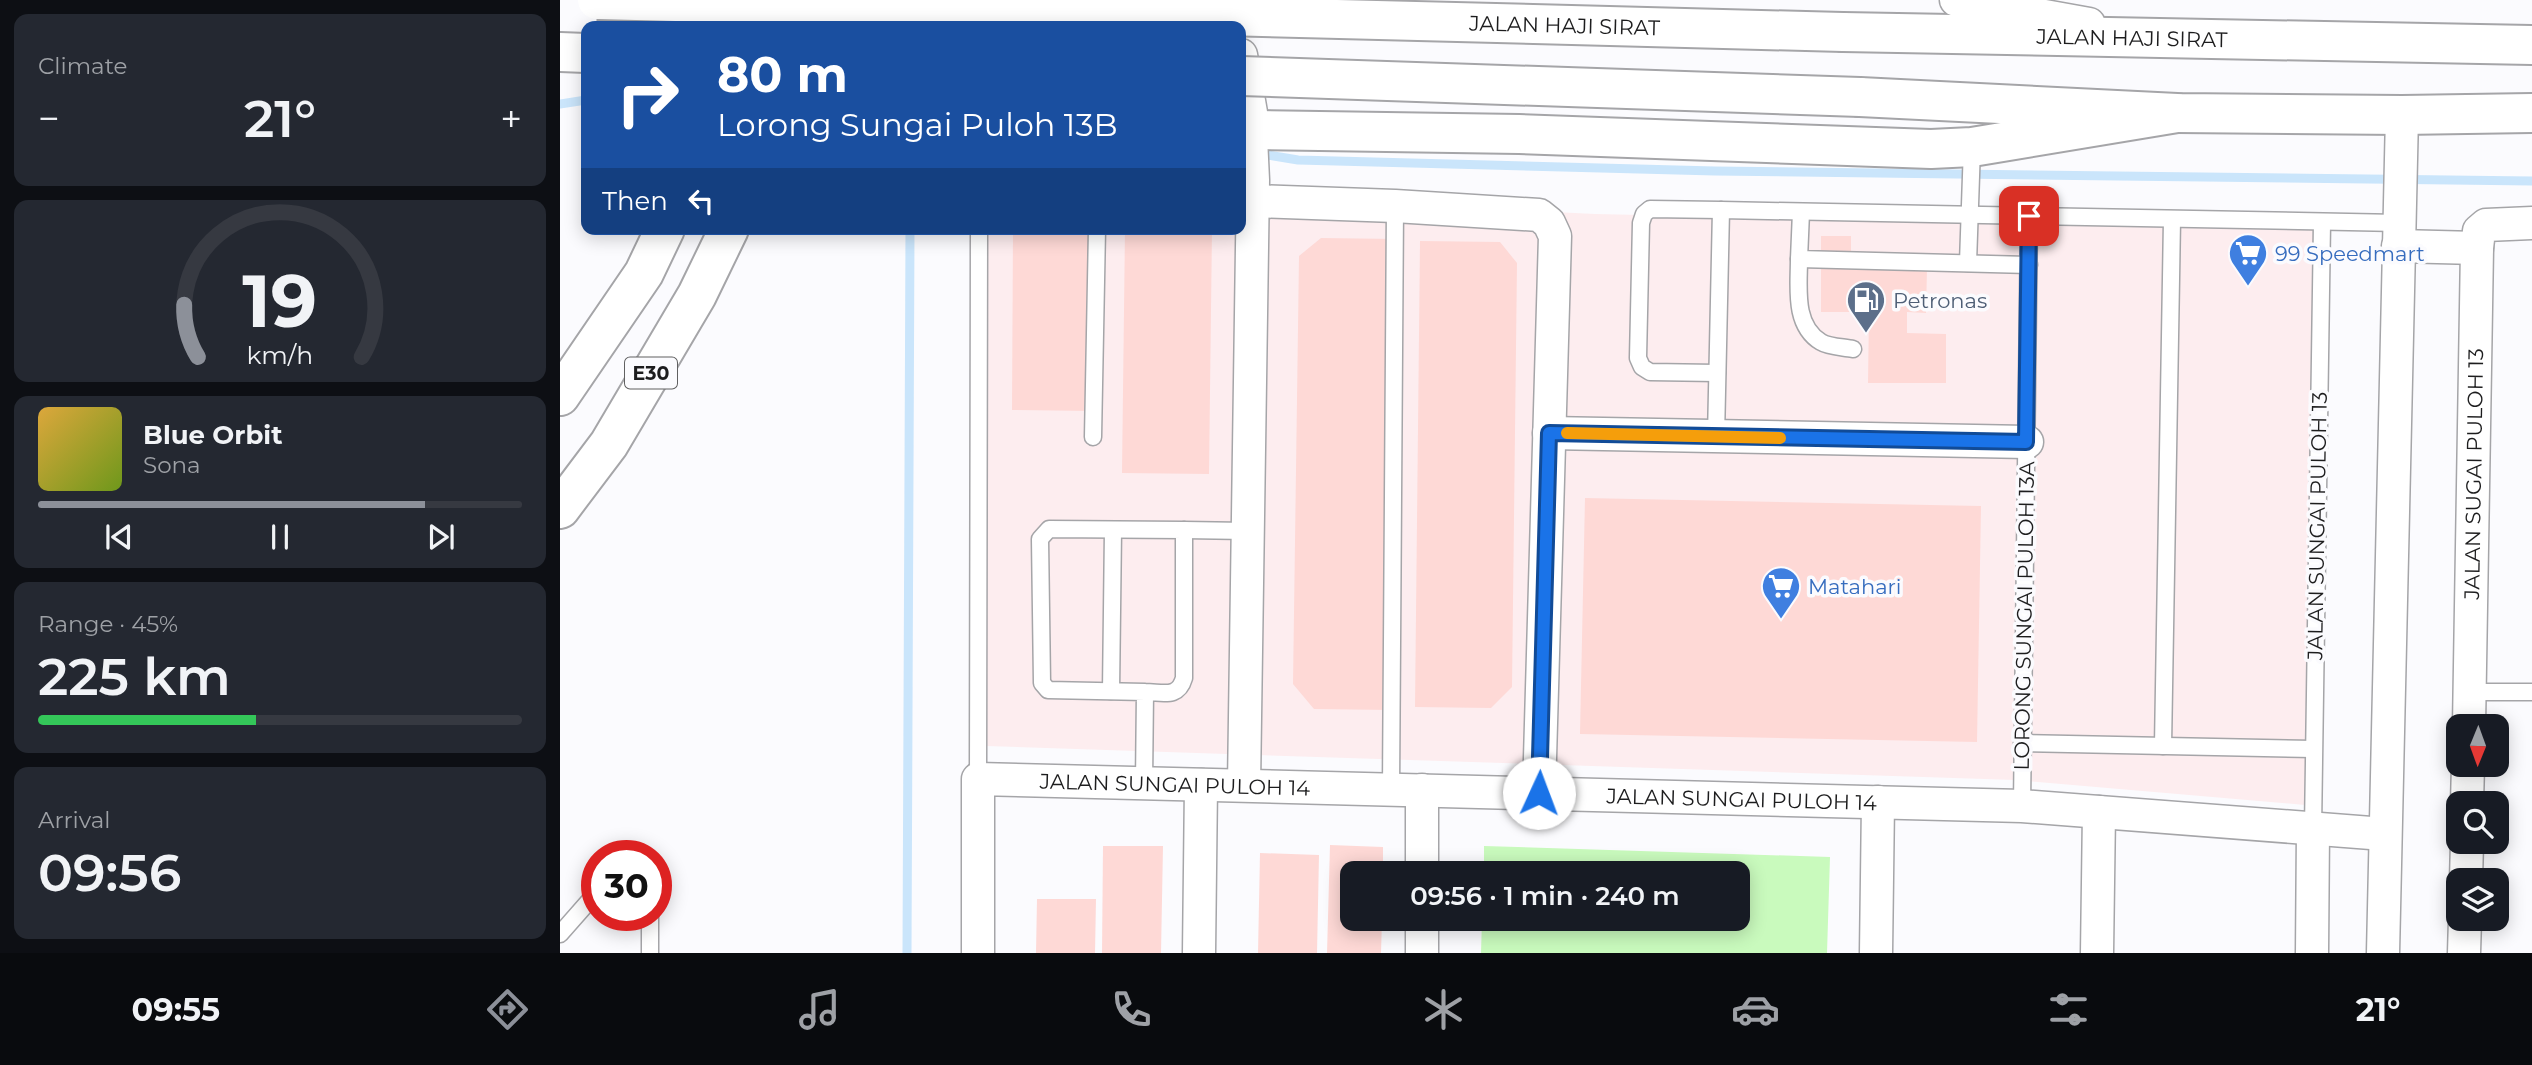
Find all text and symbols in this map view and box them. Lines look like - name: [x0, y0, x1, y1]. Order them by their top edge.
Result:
- street label: JALAN HAJI SIRAT: [1468, 10, 1660, 40]
- street label: JALAN HAJI SIRAT: [2035, 23, 2228, 52]
- text: 80 m: [717, 45, 848, 104]
- icon: right: [602, 49, 693, 140]
- text: Climate: [38, 52, 127, 80]
- text: 21°: [244, 87, 316, 150]
- text: −: [38, 95, 60, 142]
- text: +: [500, 95, 522, 142]
- text: Lorong Sungai Puloh 13B: [717, 105, 1118, 144]
- icon: left: [682, 182, 720, 220]
- text: Then: [602, 185, 668, 217]
- pin: [1999, 186, 2059, 246]
- icon: arrive: [2010, 197, 2048, 235]
- supermarket icon: 99 Speedmart: [2227, 232, 2269, 287]
- place label: 99 Speedmart: [2275, 241, 2425, 266]
- text: 19: [243, 257, 317, 345]
- fuel station icon: Petronas: [1845, 279, 1887, 334]
- place label: Petronas: [1893, 288, 1987, 313]
- text: km/h: [247, 340, 313, 370]
- street label: JALAN SUGAI PULOH 13: [2459, 348, 2488, 601]
- road number: E30: [625, 358, 677, 388]
- street label: JALAN SUNGAI PULOH 13: [2302, 392, 2332, 661]
- text: Blue Orbit: [143, 419, 282, 451]
- text: Sona: [143, 451, 201, 479]
- street label: LORONG SUNGAI PULOH 13A: [2009, 460, 2039, 771]
- icon: previous: [100, 518, 138, 556]
- icon: pause: [261, 518, 299, 556]
- icon: next: [422, 518, 460, 556]
- supermarket icon: Matahari: [1760, 565, 1802, 620]
- place label: Matahari: [1808, 574, 1901, 599]
- text: Range · 45%: [38, 610, 178, 638]
- text: 225 km: [38, 645, 231, 708]
- north arrow: [2446, 714, 2510, 777]
- map controls: [2446, 714, 2509, 931]
- position arrow: [1502, 756, 1576, 830]
- street label: JALAN SUNGAI PULOH 14: [1038, 768, 1311, 800]
- street label: JALAN SUNGAI PULOH 14: [1605, 783, 1877, 815]
- button: search: [2446, 791, 2509, 854]
- text: Arrival: [38, 806, 111, 834]
- speed limit sign: 30: [581, 840, 672, 931]
- text: 09:56: [38, 841, 181, 904]
- button: layers: [2446, 868, 2509, 931]
- text: 09:56 · 1 min · 240 m: [1410, 880, 1680, 912]
- icon: directions: [483, 985, 532, 1034]
- icon: music: [795, 985, 844, 1034]
- icon: phone: [1107, 985, 1156, 1034]
- icon: climate: [1419, 985, 1468, 1034]
- icon: car: [1731, 985, 1780, 1034]
- icon: filters: [2044, 985, 2093, 1034]
- text: 09:55: [132, 990, 220, 1029]
- text: 21°: [2356, 990, 2400, 1029]

